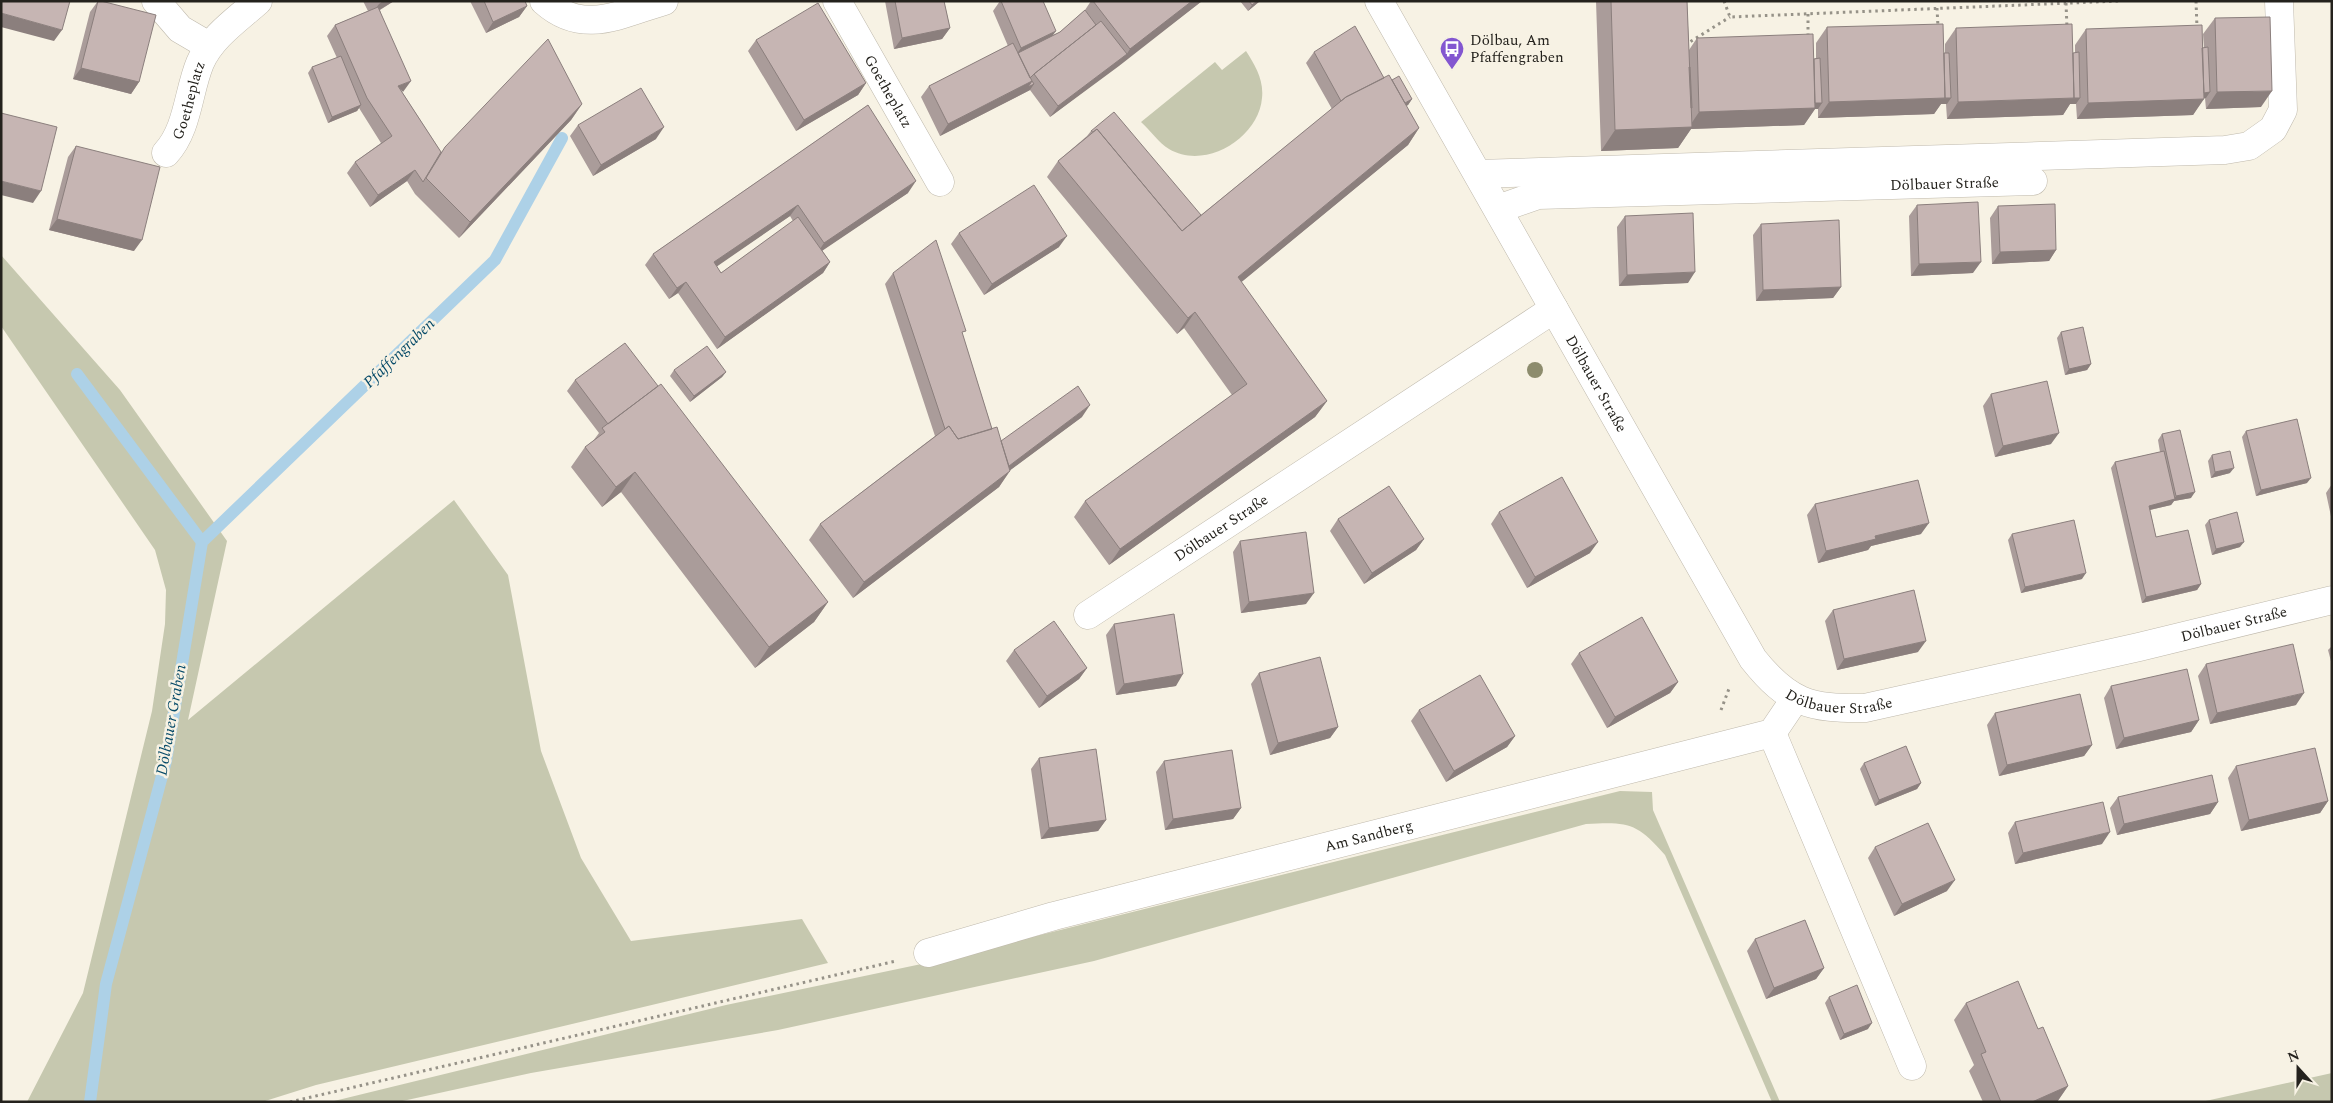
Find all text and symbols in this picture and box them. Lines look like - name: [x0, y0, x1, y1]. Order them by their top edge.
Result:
- place label: Dölbau, Am Pfaffengraben: [1470, 29, 1564, 69]
- bus stop icon: Dölbau, Am Pfaffengraben: [1439, 36, 1465, 70]
- street label: Goetheplatz: [858, 50, 918, 132]
- street label: Goetheplatz: [166, 57, 211, 144]
- street label: Dölbauer Straße: [1890, 170, 1999, 197]
- water label: Pfaffengraben: [358, 312, 441, 394]
- street label: Dölbauer Straße: [1560, 331, 1633, 436]
- street label: Dölbauer Straße: [1169, 488, 1273, 567]
- street label: Dölbauer Straße: [2178, 600, 2289, 648]
- water label: Dölbauer Graben: [149, 662, 193, 778]
- street label: Dölbauer Straße: [1781, 683, 1895, 720]
- street label: Am Sandberg: [1322, 813, 1415, 858]
- north arrow: [2273, 1043, 2323, 1093]
- text: N: [2284, 1044, 2303, 1068]

